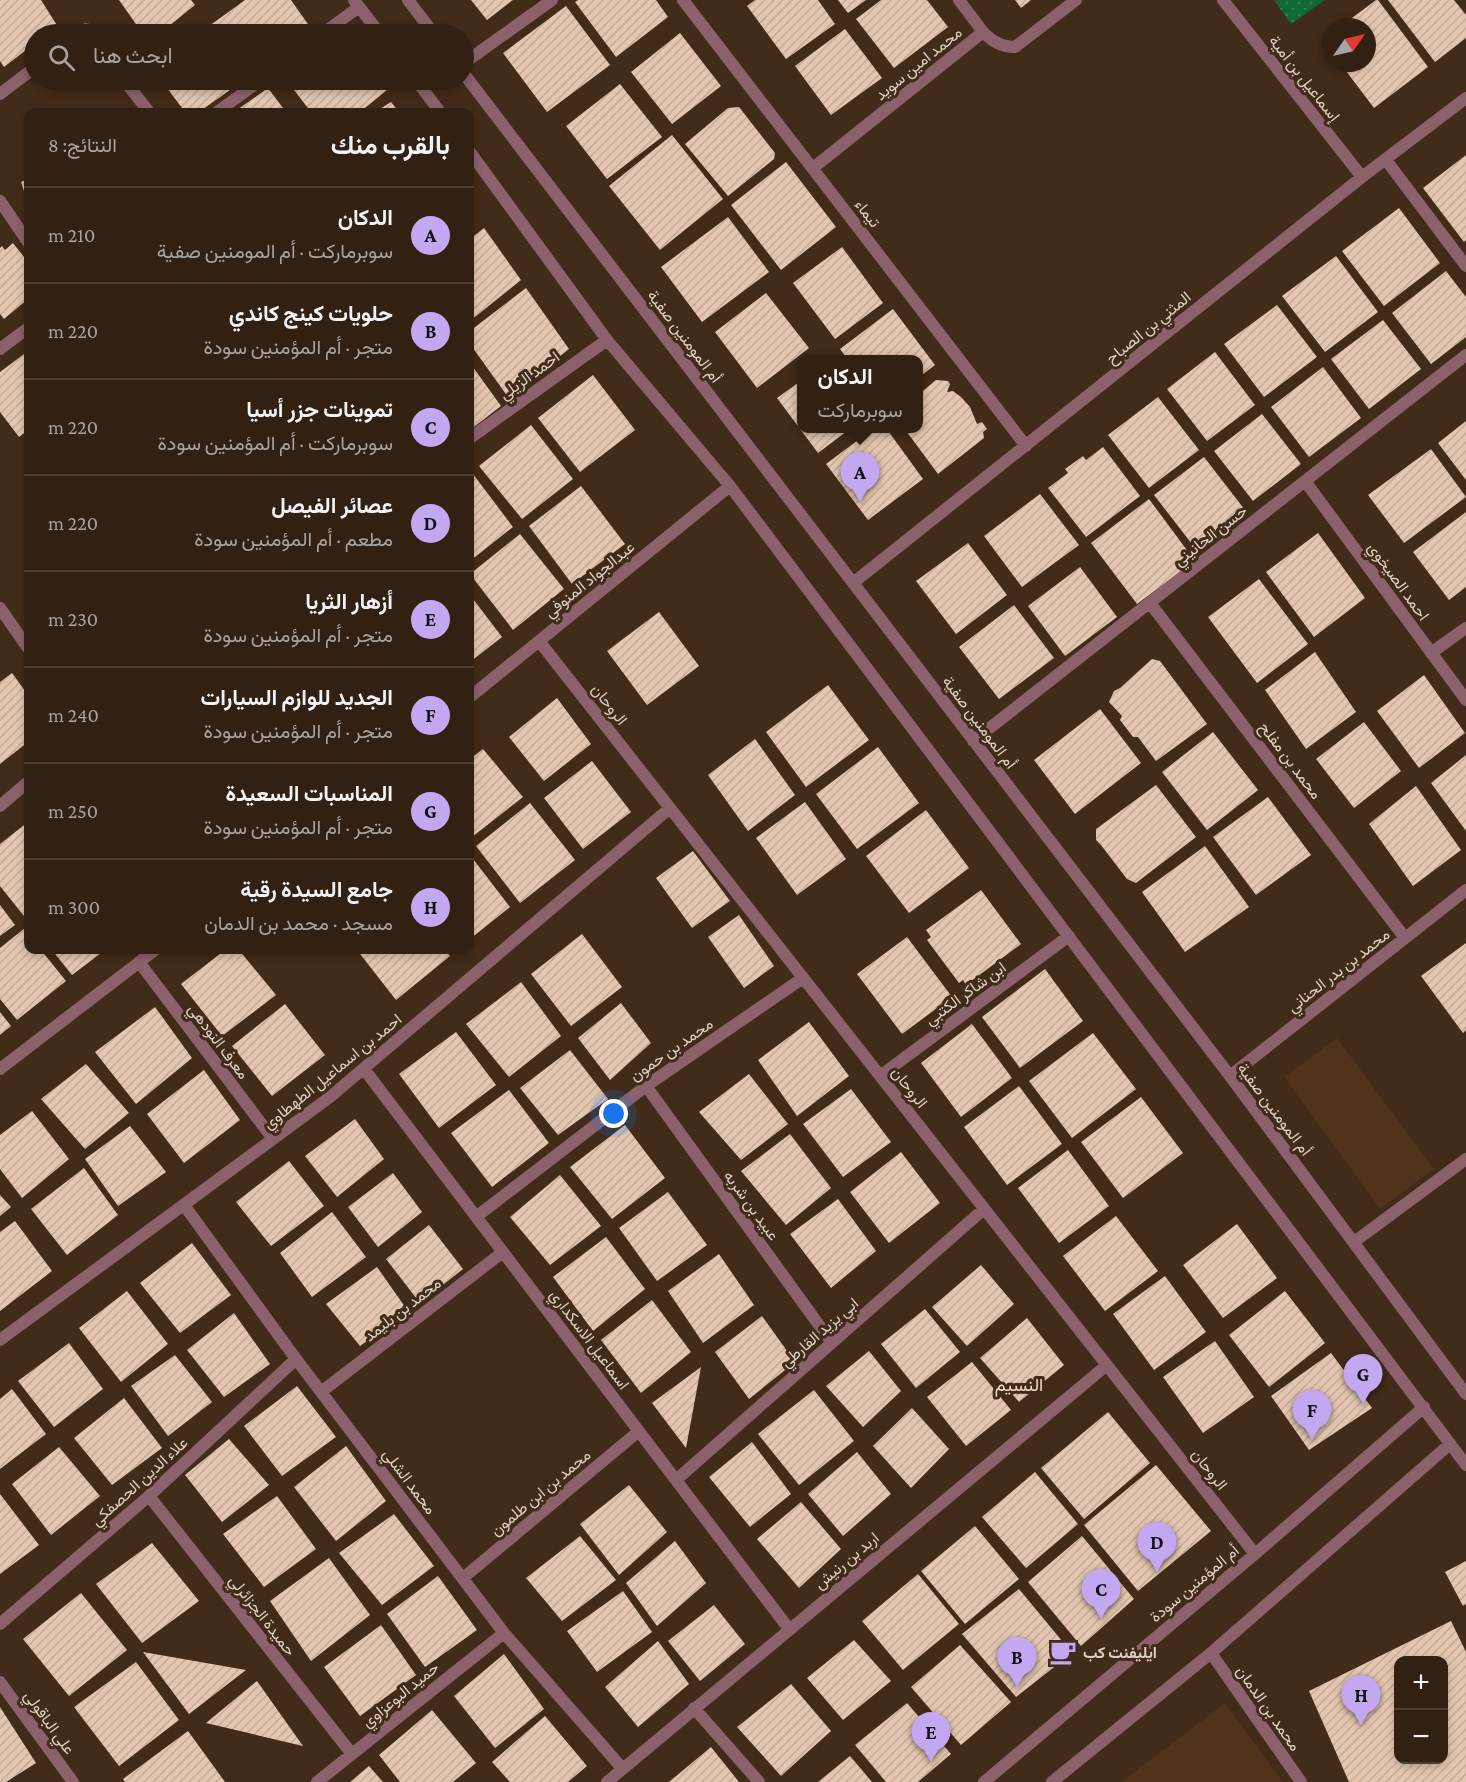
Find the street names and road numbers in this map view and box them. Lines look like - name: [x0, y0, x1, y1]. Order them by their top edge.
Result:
- street label: محمد امين سويد: [872, 23, 966, 105]
- street label: إسماعيل بن أمية: [1264, 32, 1343, 126]
- street label: تيماء: [851, 196, 884, 231]
- street label: أم المومنين صفية: [643, 287, 725, 387]
- street label: المثني بن الصباح: [1102, 288, 1197, 371]
- street label: احمد الزيلي: [496, 348, 566, 407]
- street label: حسن الحانيني: [1170, 501, 1254, 573]
- street label: عبدالجواد المنوفي: [541, 538, 641, 625]
- street label: احمد الصيخوي: [1361, 539, 1433, 627]
- street label: أم المومنين صفية: [938, 673, 1020, 773]
- street label: الروحان: [587, 681, 631, 729]
- street label: محمد بن مفلح: [1254, 718, 1325, 804]
- street label: محمد بن بدر الحناني: [1284, 925, 1396, 1019]
- street label: ابن شاكر الكتبي: [922, 958, 1012, 1032]
- street label: معرف النودهي: [181, 1000, 252, 1085]
- street label: احمد بن اسماعيل الطهطاوي: [260, 1010, 408, 1136]
- street label: محمد بن حمون: [627, 1015, 717, 1086]
- street label: أم المومنين صفية: [1233, 1060, 1315, 1160]
- street label: الروحان: [887, 1064, 931, 1112]
- street label: عبيد بن شربه: [719, 1167, 783, 1245]
- street label: محمد بن بليمد: [361, 1274, 445, 1346]
- street label: اسماعيل الاسكداري: [543, 1286, 633, 1396]
- street label: ابي يزيد القارطي: [777, 1294, 865, 1374]
- street label: علاء الدين الحصفكي: [88, 1434, 194, 1533]
- street label: محمد الشلي: [376, 1445, 440, 1520]
- street label: محمد بن ابن طلمون: [487, 1446, 595, 1541]
- street label: الروحان: [1187, 1446, 1231, 1494]
- street label: اربد بن رنيش: [811, 1529, 883, 1594]
- street label: أم المؤمنين سودة: [1147, 1541, 1244, 1627]
- street label: حميدة الجزائرلي: [222, 1572, 300, 1662]
- street label: حميد البوعزاوي: [359, 1658, 445, 1734]
- street label: محمد بن الدمان: [1231, 1663, 1304, 1755]
- street label: علي الباقولي: [17, 1687, 78, 1760]

